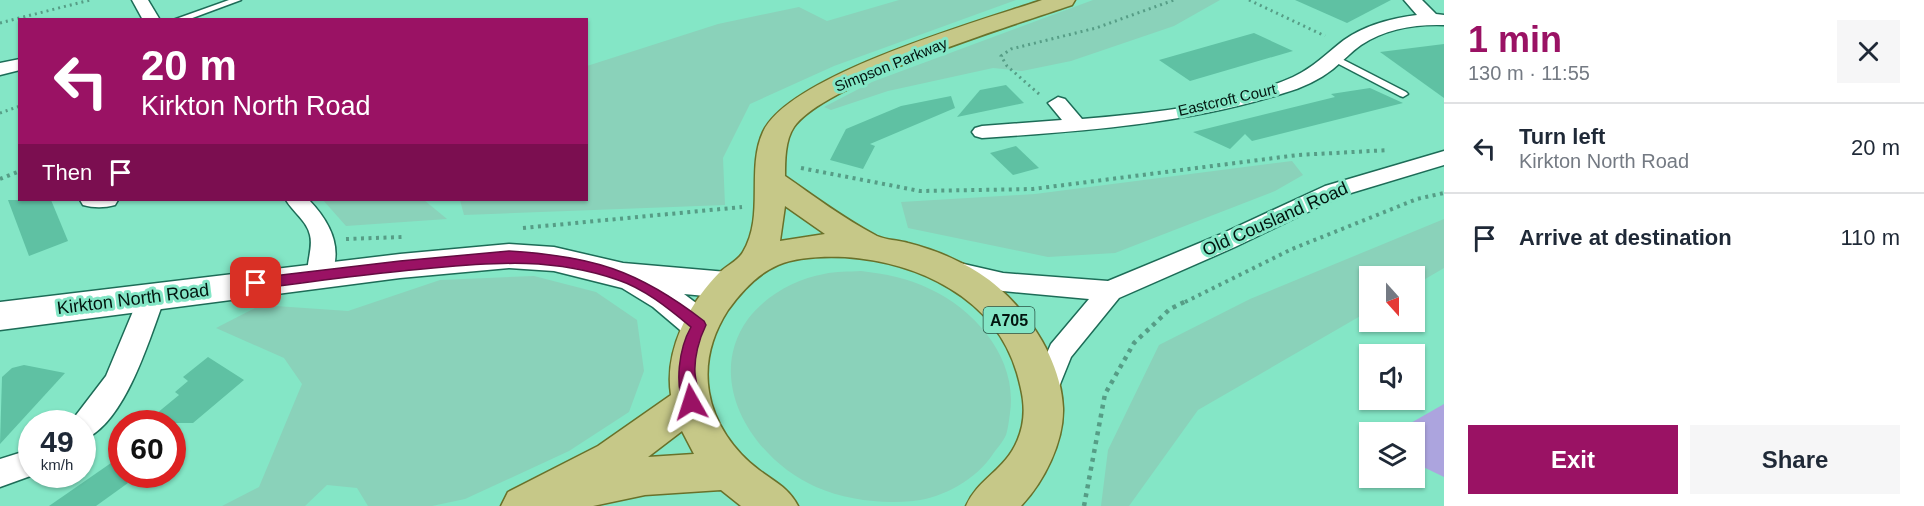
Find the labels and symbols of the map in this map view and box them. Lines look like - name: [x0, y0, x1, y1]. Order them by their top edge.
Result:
- street label: Simpson Parkway: [832, 34, 950, 95]
- street label: Eastcroft Court: [1176, 80, 1278, 119]
- street label: Old Cousland Road: [1199, 178, 1351, 260]
- pin: [230, 257, 281, 308]
- north arrow: [1359, 266, 1425, 332]
- street label: Kirkton North Road: [56, 280, 210, 318]
- road number: A705: [984, 307, 1034, 333]
- position arrow: [659, 370, 723, 434]
- speed limit sign: 60: [108, 410, 186, 488]

